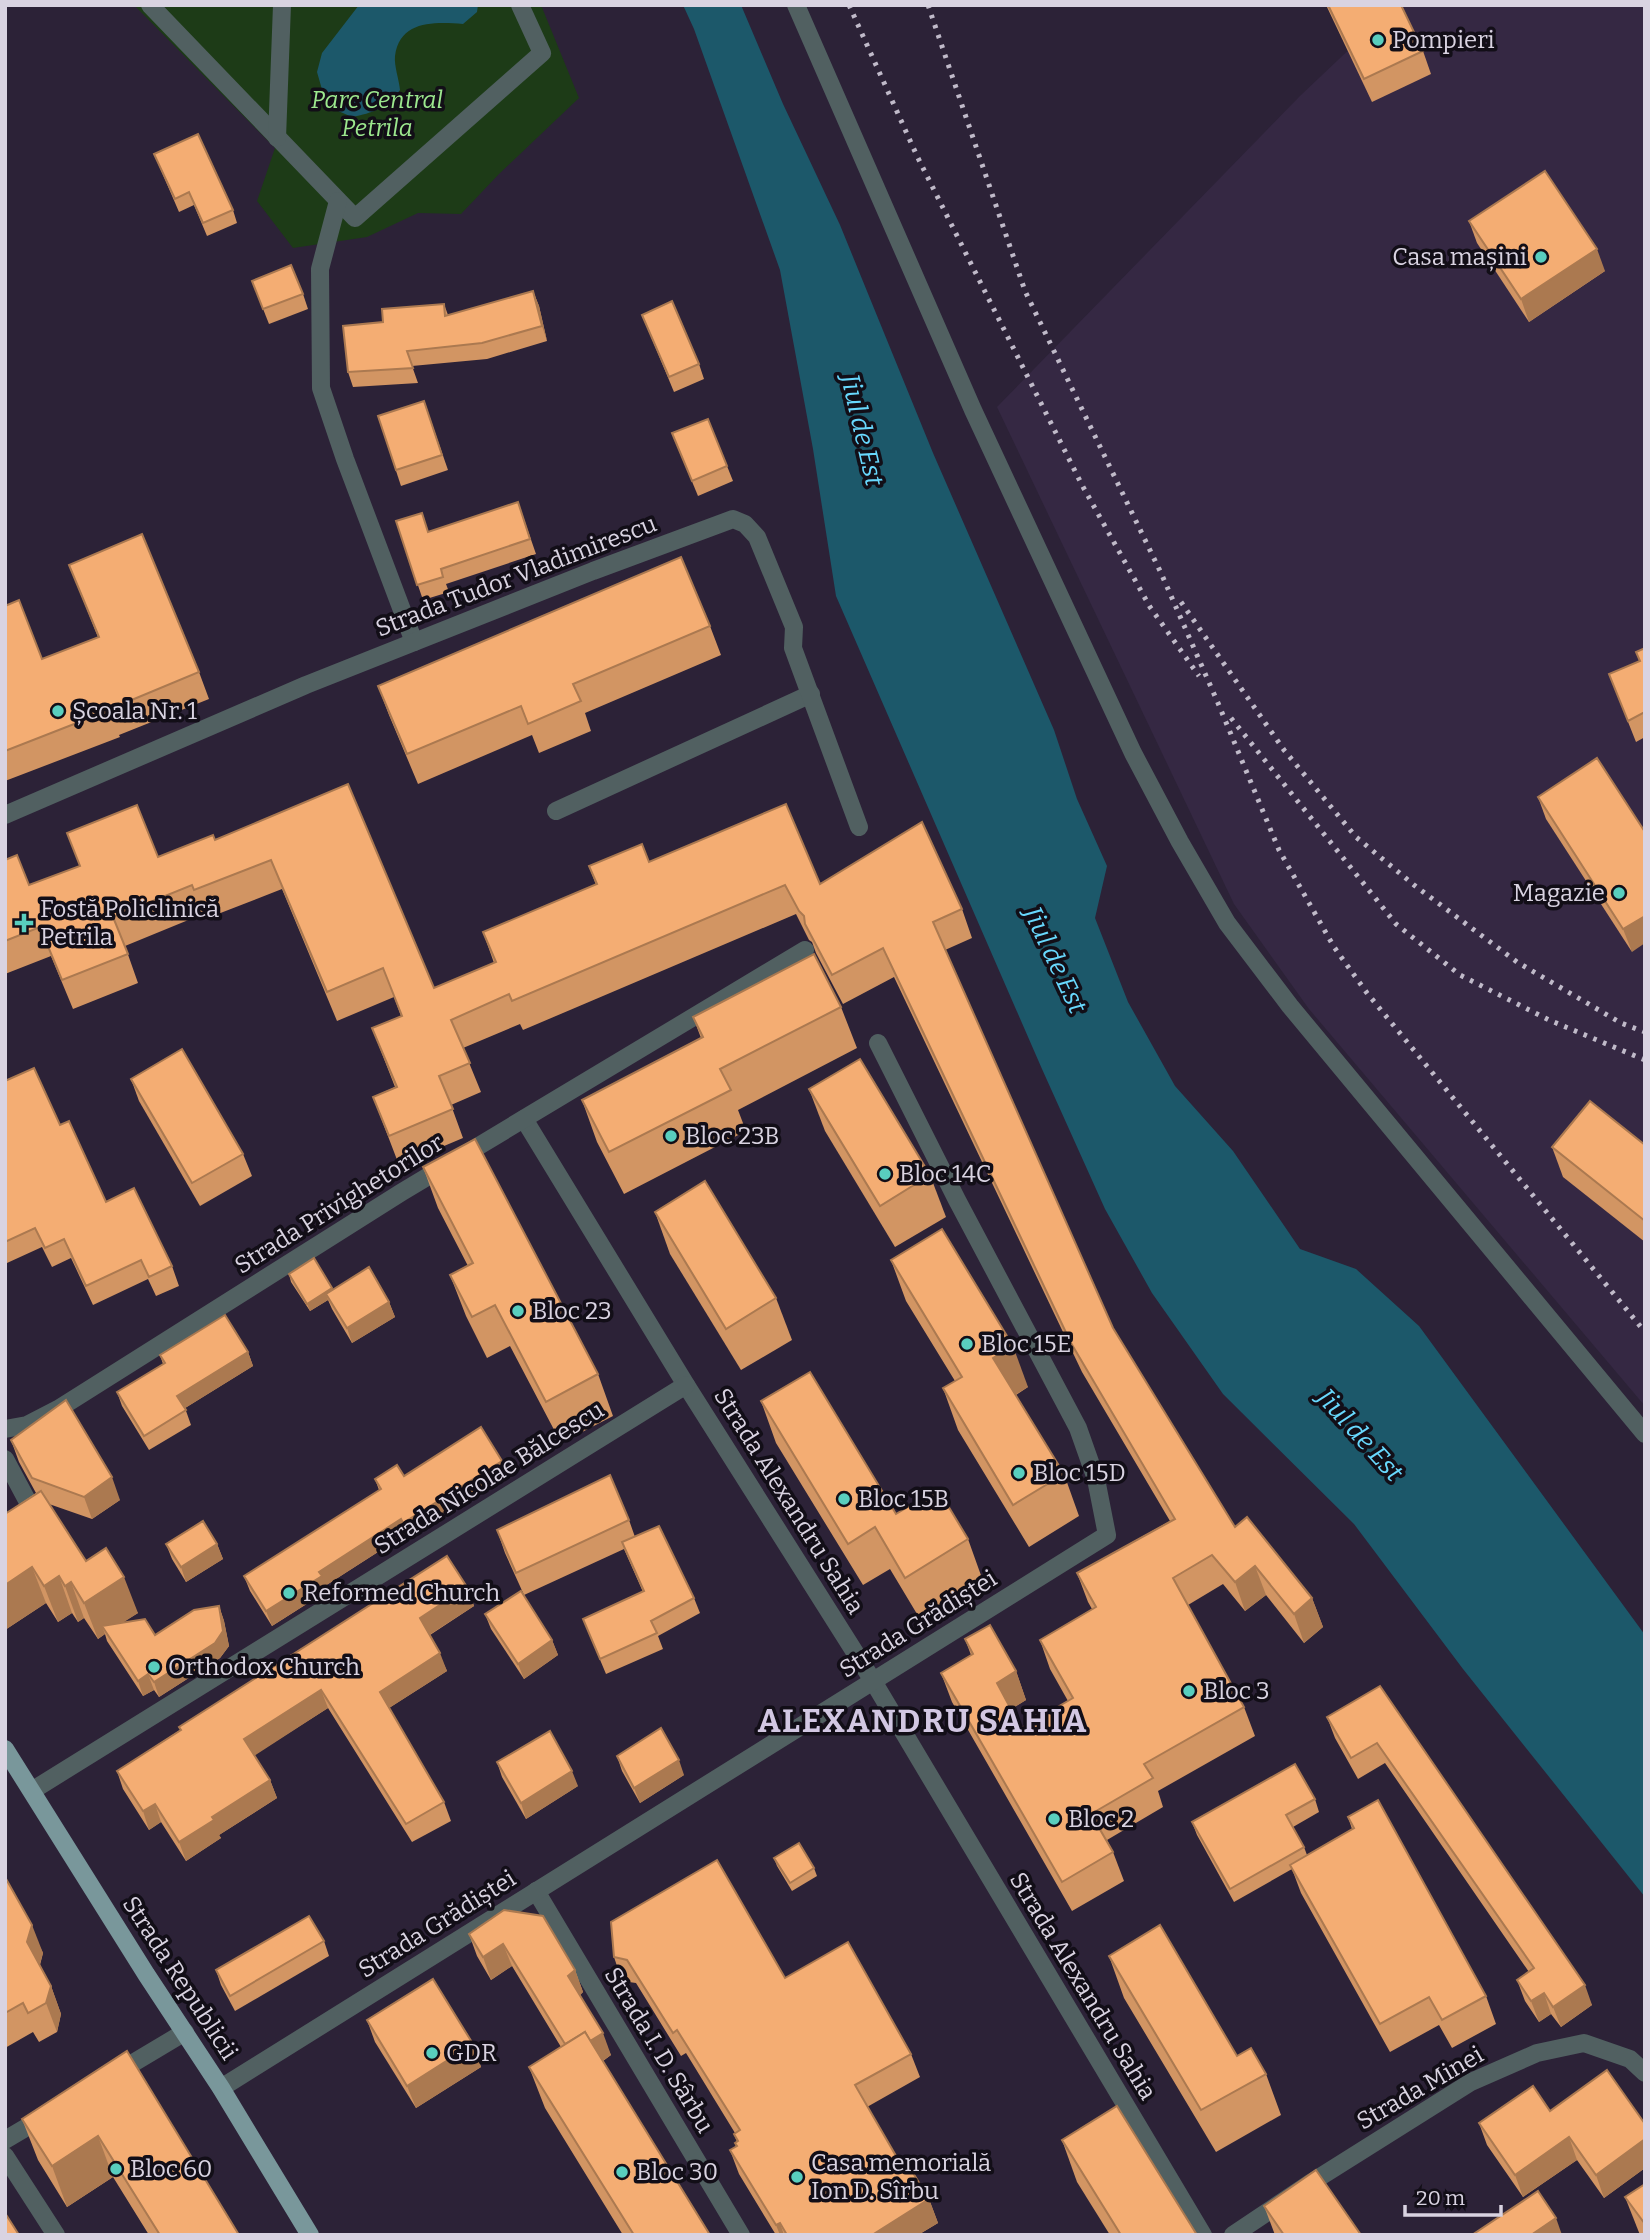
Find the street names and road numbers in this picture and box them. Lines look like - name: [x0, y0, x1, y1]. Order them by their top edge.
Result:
- street label: Strada Tudor Vladimirescu: [372, 509, 660, 643]
- street label: Strada Privighetorilor: [230, 1128, 449, 1280]
- street label: Strada Alexandru Sahia: [708, 1383, 870, 1619]
- street label: Strada Nicolae Bălcescu: [369, 1396, 609, 1560]
- street label: Strada Grădiștei: [834, 1564, 1002, 1684]
- street label: Strada Grădiștei: [353, 1864, 521, 1984]
- street label: Strada Alexandru Sahia: [1004, 1867, 1162, 2105]
- street label: Strada Republicii: [117, 1891, 243, 2065]
- street label: Strada I. D. Sârbu: [599, 1962, 719, 2138]
- street label: Strada Minei: [1352, 2040, 1488, 2136]

